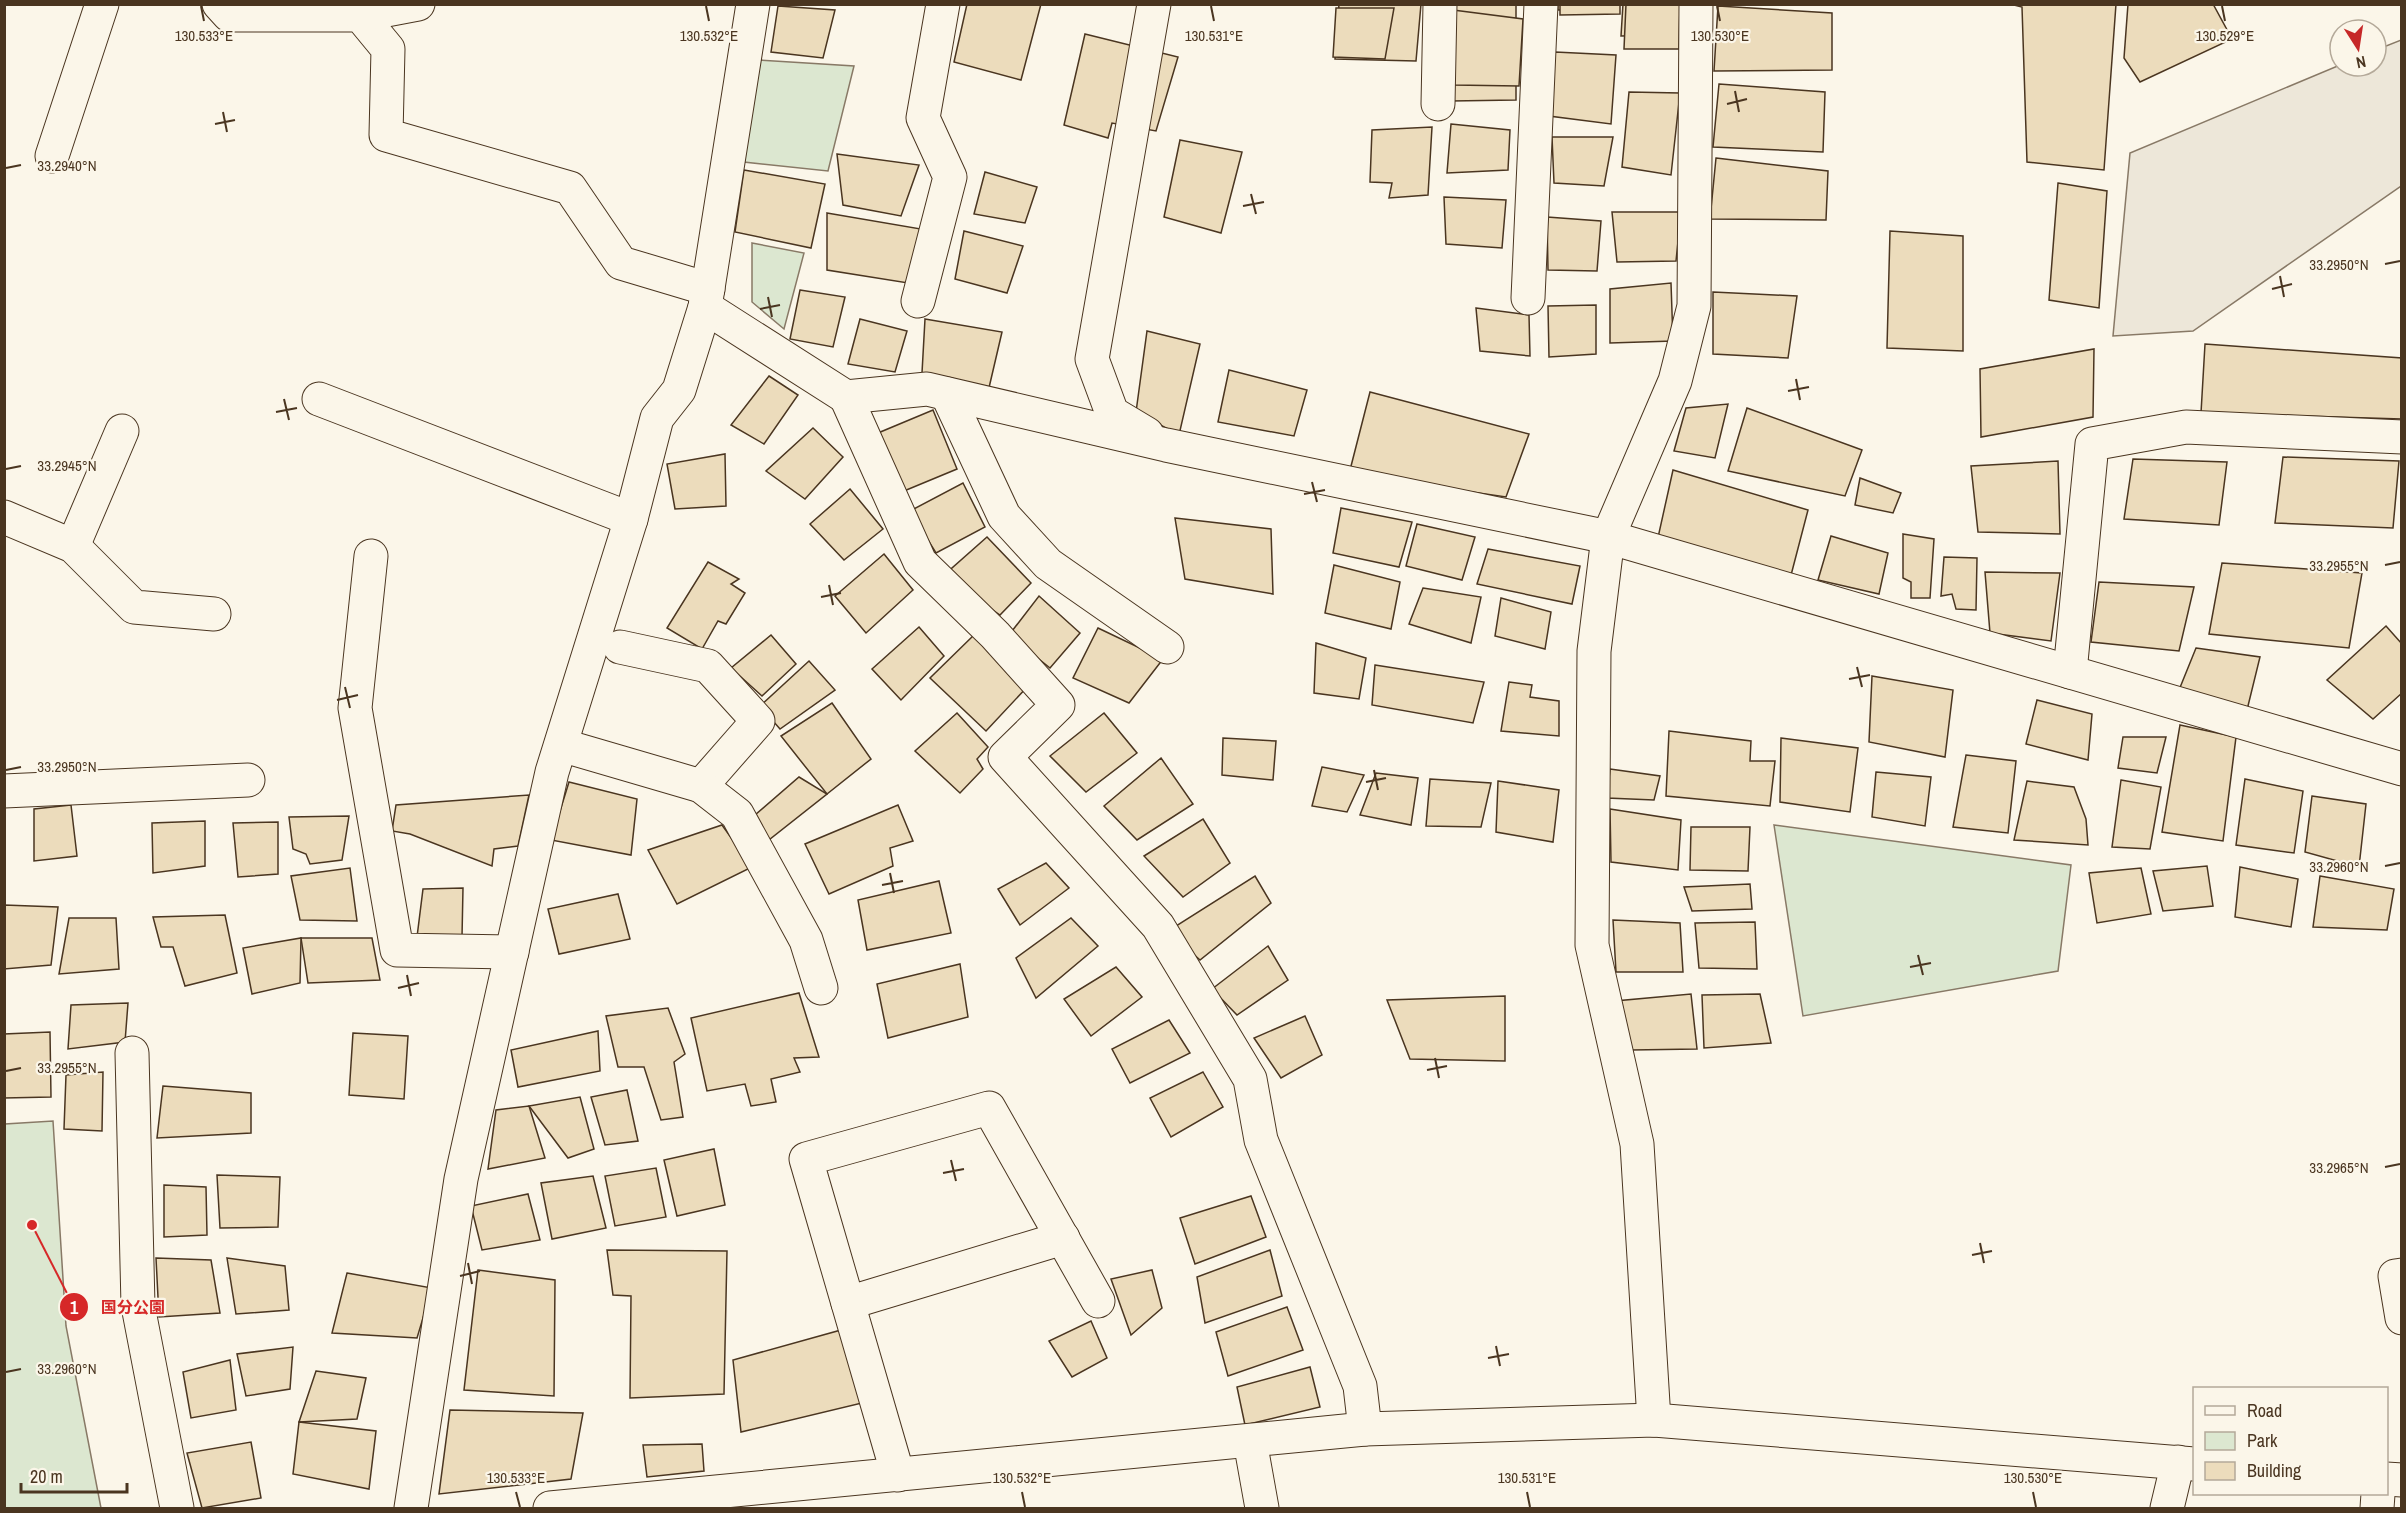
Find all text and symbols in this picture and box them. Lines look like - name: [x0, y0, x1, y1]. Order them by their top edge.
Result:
- north arrow: [2328, 18, 2388, 78]
- text: 130.533°E: [175, 25, 233, 46]
- text: 130.532°E: [680, 25, 738, 46]
- text: 130.531°E: [1185, 25, 1243, 46]
- text: 130.530°E: [1691, 25, 1749, 46]
- text: 130.529°E: [2196, 25, 2254, 46]
- text: N: [2354, 51, 2368, 74]
- text: 33.2940°N: [37, 155, 97, 176]
- text: 33.2950°N: [2309, 254, 2369, 275]
- text: 33.2945°N: [37, 455, 97, 476]
- text: 33.2955°N: [2309, 555, 2369, 576]
- text: 33.2950°N: [37, 756, 97, 777]
- text: 33.2960°N: [2309, 856, 2369, 877]
- text: 33.2955°N: [37, 1057, 97, 1078]
- text: 33.2965°N: [2309, 1157, 2369, 1178]
- callout: 国分公園: [59, 1290, 177, 1324]
- text: 1: [70, 1295, 79, 1320]
- text: 国分公園: [101, 1296, 165, 1318]
- text: 33.2960°N: [37, 1358, 97, 1379]
- legend: [2193, 1387, 2388, 1495]
- text: Road: [2247, 1398, 2282, 1423]
- text: Park: [2247, 1428, 2278, 1453]
- scale bar: [21, 1456, 128, 1494]
- text: Building: [2247, 1458, 2302, 1483]
- text: 20 m: [30, 1464, 63, 1489]
- text: 130.533°E: [487, 1467, 545, 1488]
- text: 130.532°E: [993, 1467, 1051, 1488]
- text: 130.531°E: [1498, 1467, 1556, 1488]
- text: 130.530°E: [2004, 1467, 2062, 1488]

